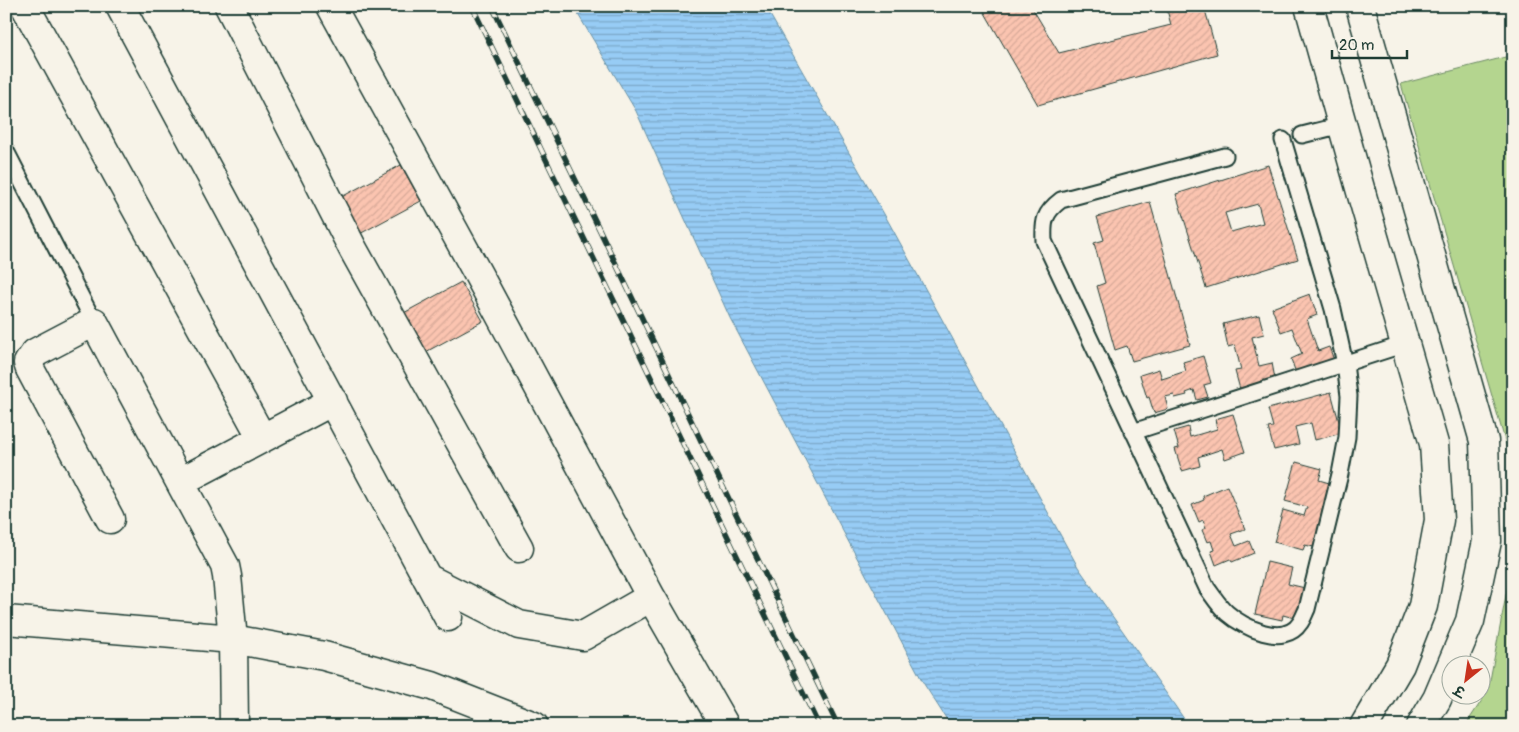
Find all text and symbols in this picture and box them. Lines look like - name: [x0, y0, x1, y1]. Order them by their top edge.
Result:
- scale bar: [1332, 28, 1406, 60]
- text: 20 m: [1339, 36, 1374, 55]
- north arrow: [1442, 654, 1492, 704]
- text: उ: [1450, 680, 1470, 702]

